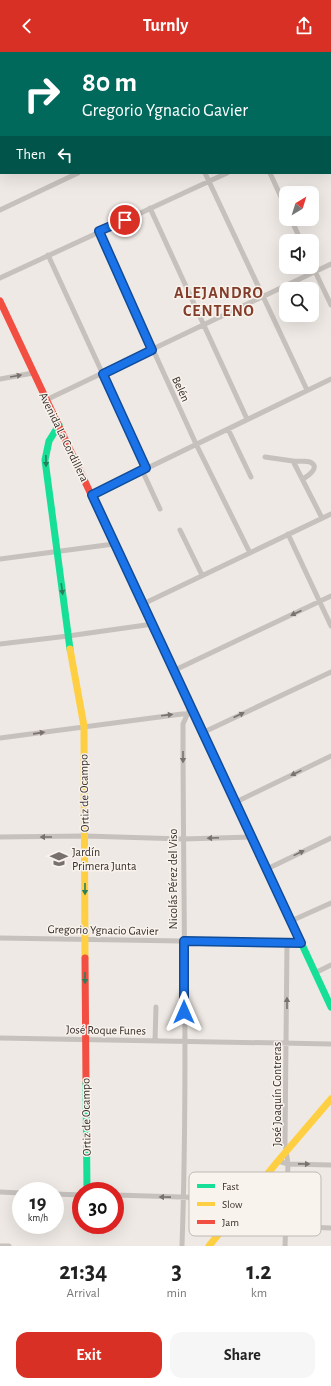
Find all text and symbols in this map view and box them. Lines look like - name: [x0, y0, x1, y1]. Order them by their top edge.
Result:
- icon: back: [16, 15, 38, 37]
- icon: share: [293, 15, 315, 37]
- text: Turnly: [143, 17, 188, 35]
- icon: right: [16, 68, 68, 120]
- text: 80 m: [82, 69, 137, 97]
- text: Gregorio Ygnacio Gavier: [82, 102, 248, 120]
- icon: left: [54, 144, 76, 166]
- text: Then: [16, 147, 46, 162]
- north arrow: [279, 186, 319, 226]
- map controls: [279, 186, 319, 322]
- pin: [108, 203, 142, 237]
- icon: arrive: [114, 209, 136, 231]
- button: sound: [279, 234, 319, 274]
- button: search: [279, 282, 319, 322]
- district label: ALEJANDRO CENTENO: [174, 285, 264, 319]
- one-way arrow: [10, 373, 22, 379]
- street label: Belén: [170, 374, 192, 404]
- street label: Avenida La Cordillera: [37, 390, 91, 484]
- one-way arrow: [43, 455, 49, 468]
- one-way arrow: [59, 583, 65, 596]
- one-way arrow: [290, 610, 301, 616]
- one-way arrow: [161, 712, 173, 719]
- one-way arrow: [233, 712, 244, 718]
- one-way arrow: [33, 730, 45, 736]
- one-way arrow: [180, 751, 186, 764]
- street label: Ortiz de Ocampo: [77, 754, 91, 832]
- one-way arrow: [290, 770, 302, 776]
- street label: Nicolás Pérez del Viso: [167, 828, 179, 929]
- one-way arrow: [40, 833, 52, 840]
- one-way arrow: [206, 835, 219, 841]
- place label: Jardín Primera Junta: [72, 846, 137, 872]
- school or university icon: Jardín Primera Junta: [49, 849, 69, 869]
- one-way arrow: [293, 850, 305, 856]
- one-way arrow: [82, 883, 88, 896]
- street label: Gregorio Ygnacio Gavier: [48, 923, 159, 937]
- one-way arrow: [82, 972, 88, 985]
- position arrow: [163, 991, 205, 1033]
- one-way arrow: [284, 996, 290, 1009]
- street label: José Roque Funes: [66, 1023, 146, 1037]
- street label: José Joaquín Contreras: [271, 1042, 283, 1146]
- street label: Ortiz de Ocampo: [79, 1078, 93, 1156]
- one-way arrow: [298, 1161, 311, 1167]
- legend: [189, 1172, 321, 1236]
- text: Fast: [222, 1181, 240, 1192]
- speed limit sign: 30: [72, 1182, 124, 1234]
- text: 19: [30, 1193, 46, 1213]
- one-way arrow: [159, 1193, 171, 1200]
- text: Slow: [222, 1199, 243, 1210]
- text: km/h: [28, 1213, 48, 1223]
- text: Jam: [222, 1217, 239, 1228]
- text: 21:34: [59, 1260, 107, 1284]
- text: 3: [172, 1260, 182, 1284]
- text: 1.2: [246, 1260, 272, 1284]
- text: Arrival: [67, 1287, 100, 1300]
- text: min: [167, 1287, 187, 1300]
- text: km: [251, 1287, 267, 1300]
- button: Exit: [16, 1332, 162, 1378]
- button: Share: [170, 1332, 315, 1378]

